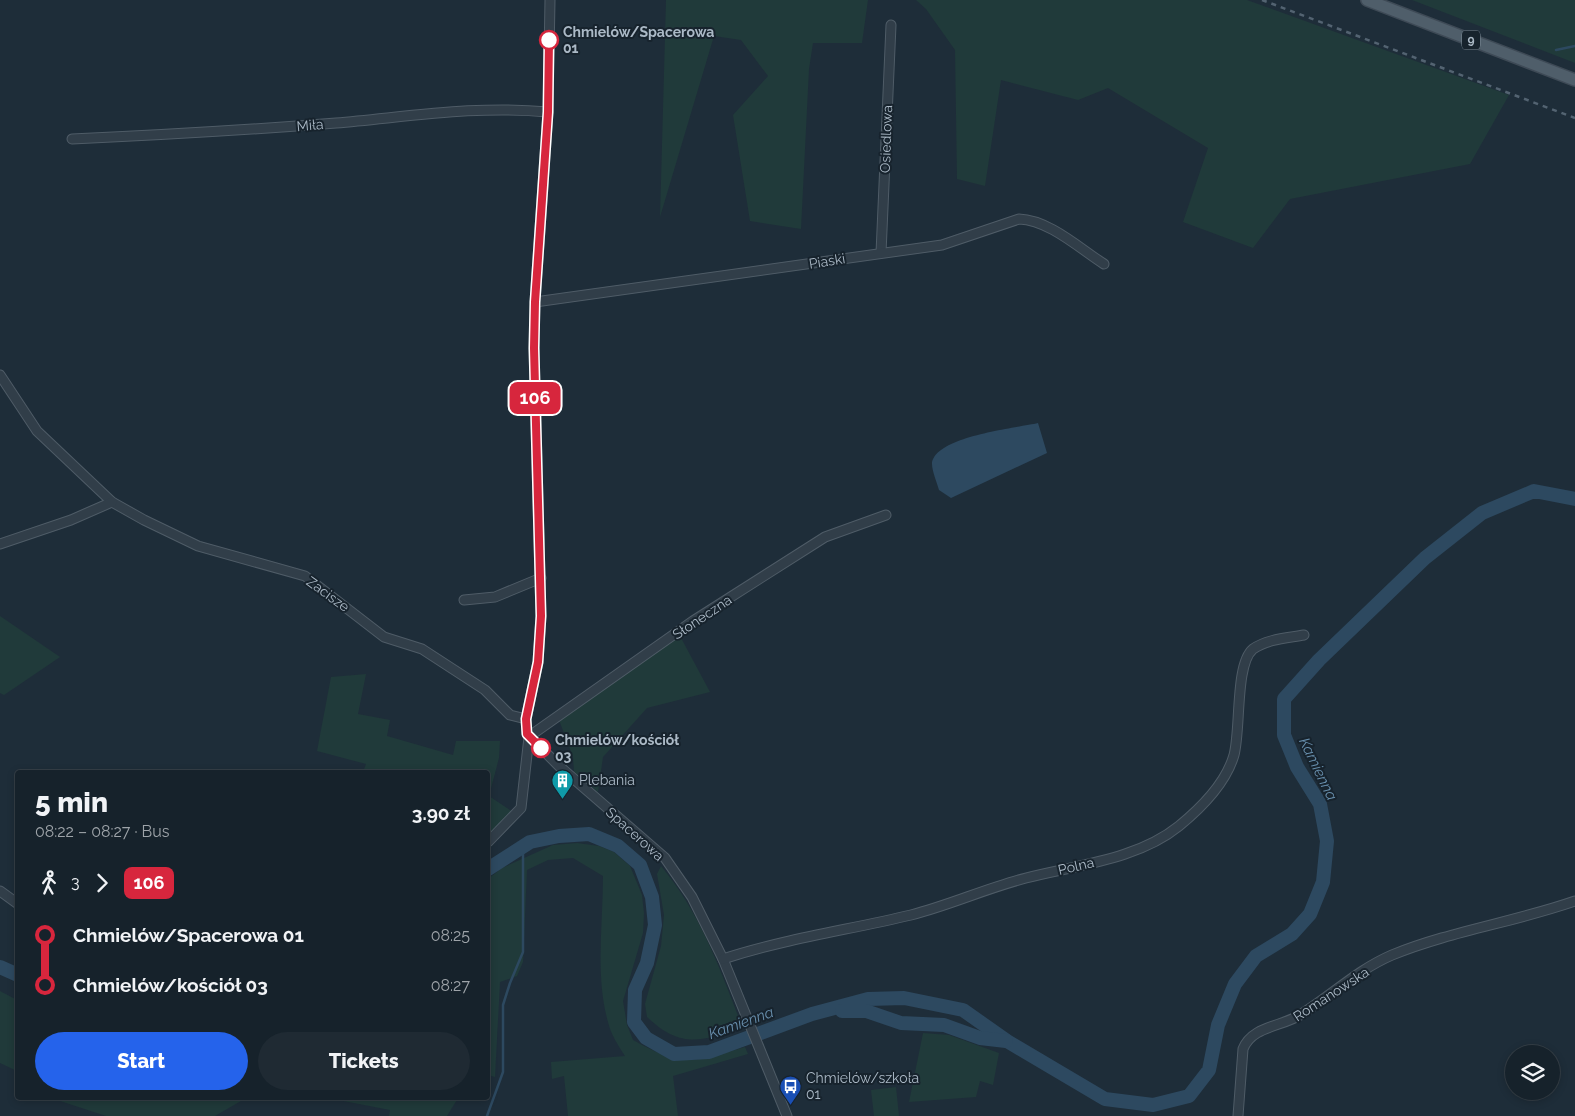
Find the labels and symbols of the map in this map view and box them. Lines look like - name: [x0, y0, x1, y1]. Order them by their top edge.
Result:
- place label: Chmielów/Spacerowa 01: [563, 24, 714, 56]
- marker: Chmielów/Spacerowa 01: [539, 30, 559, 50]
- road number: 9: [1462, 30, 1480, 50]
- street label: Osiedlowa: [877, 105, 895, 173]
- street label: Miła: [296, 116, 324, 134]
- street label: Piaski: [808, 250, 846, 272]
- line badge: 106: [506, 382, 564, 414]
- street label: Zacisze: [304, 573, 352, 615]
- street label: Słoneczna: [669, 591, 735, 643]
- place label: Chmielów/kościół 03: [555, 732, 679, 764]
- water label: Kamienna: [1295, 735, 1341, 803]
- marker: Chmielów/kościół 03: [531, 738, 551, 758]
- building icon: Plebania: [551, 768, 575, 799]
- place label: Plebania: [579, 772, 635, 788]
- street label: Spacerowa: [603, 804, 667, 864]
- street label: Polna: [1056, 854, 1096, 878]
- street label: Romanowska: [1290, 964, 1372, 1024]
- water label: Kamienna: [706, 1003, 776, 1043]
- place label: Chmielów/szkoła 01: [806, 1070, 919, 1102]
- bus stop icon: Chmielów/szkoła 01: [778, 1074, 802, 1105]

